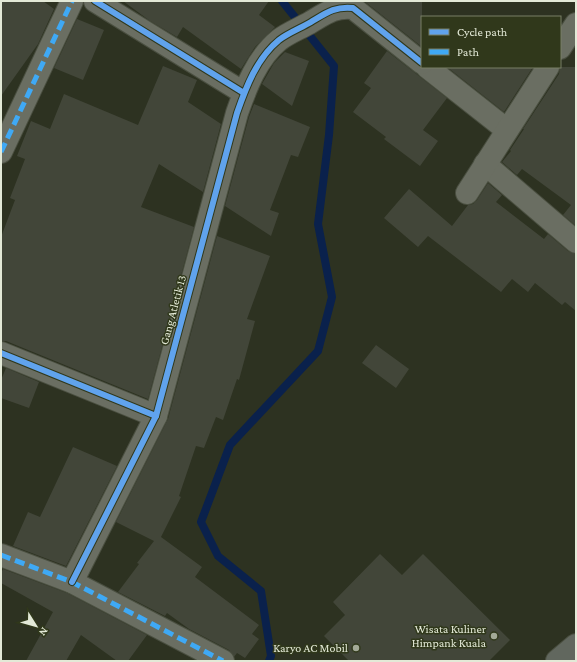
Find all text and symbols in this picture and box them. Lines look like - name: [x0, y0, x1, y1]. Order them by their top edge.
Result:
- legend: [421, 16, 561, 68]
- text: Cycle path: [457, 25, 508, 39]
- text: Path: [457, 45, 479, 59]
- street label: Gang Atletik 13: [157, 273, 189, 346]
- north arrow: [16, 606, 56, 646]
- place label: Wisata Kuliner Himpank Kuala: [412, 622, 487, 650]
- text: N: [37, 625, 51, 639]
- marker: Wisata Kuliner Himpank Kuala: [489, 631, 499, 641]
- place label: Karyo AC Mobil: [273, 641, 348, 655]
- marker: Karyo AC Mobil: [351, 643, 361, 653]

